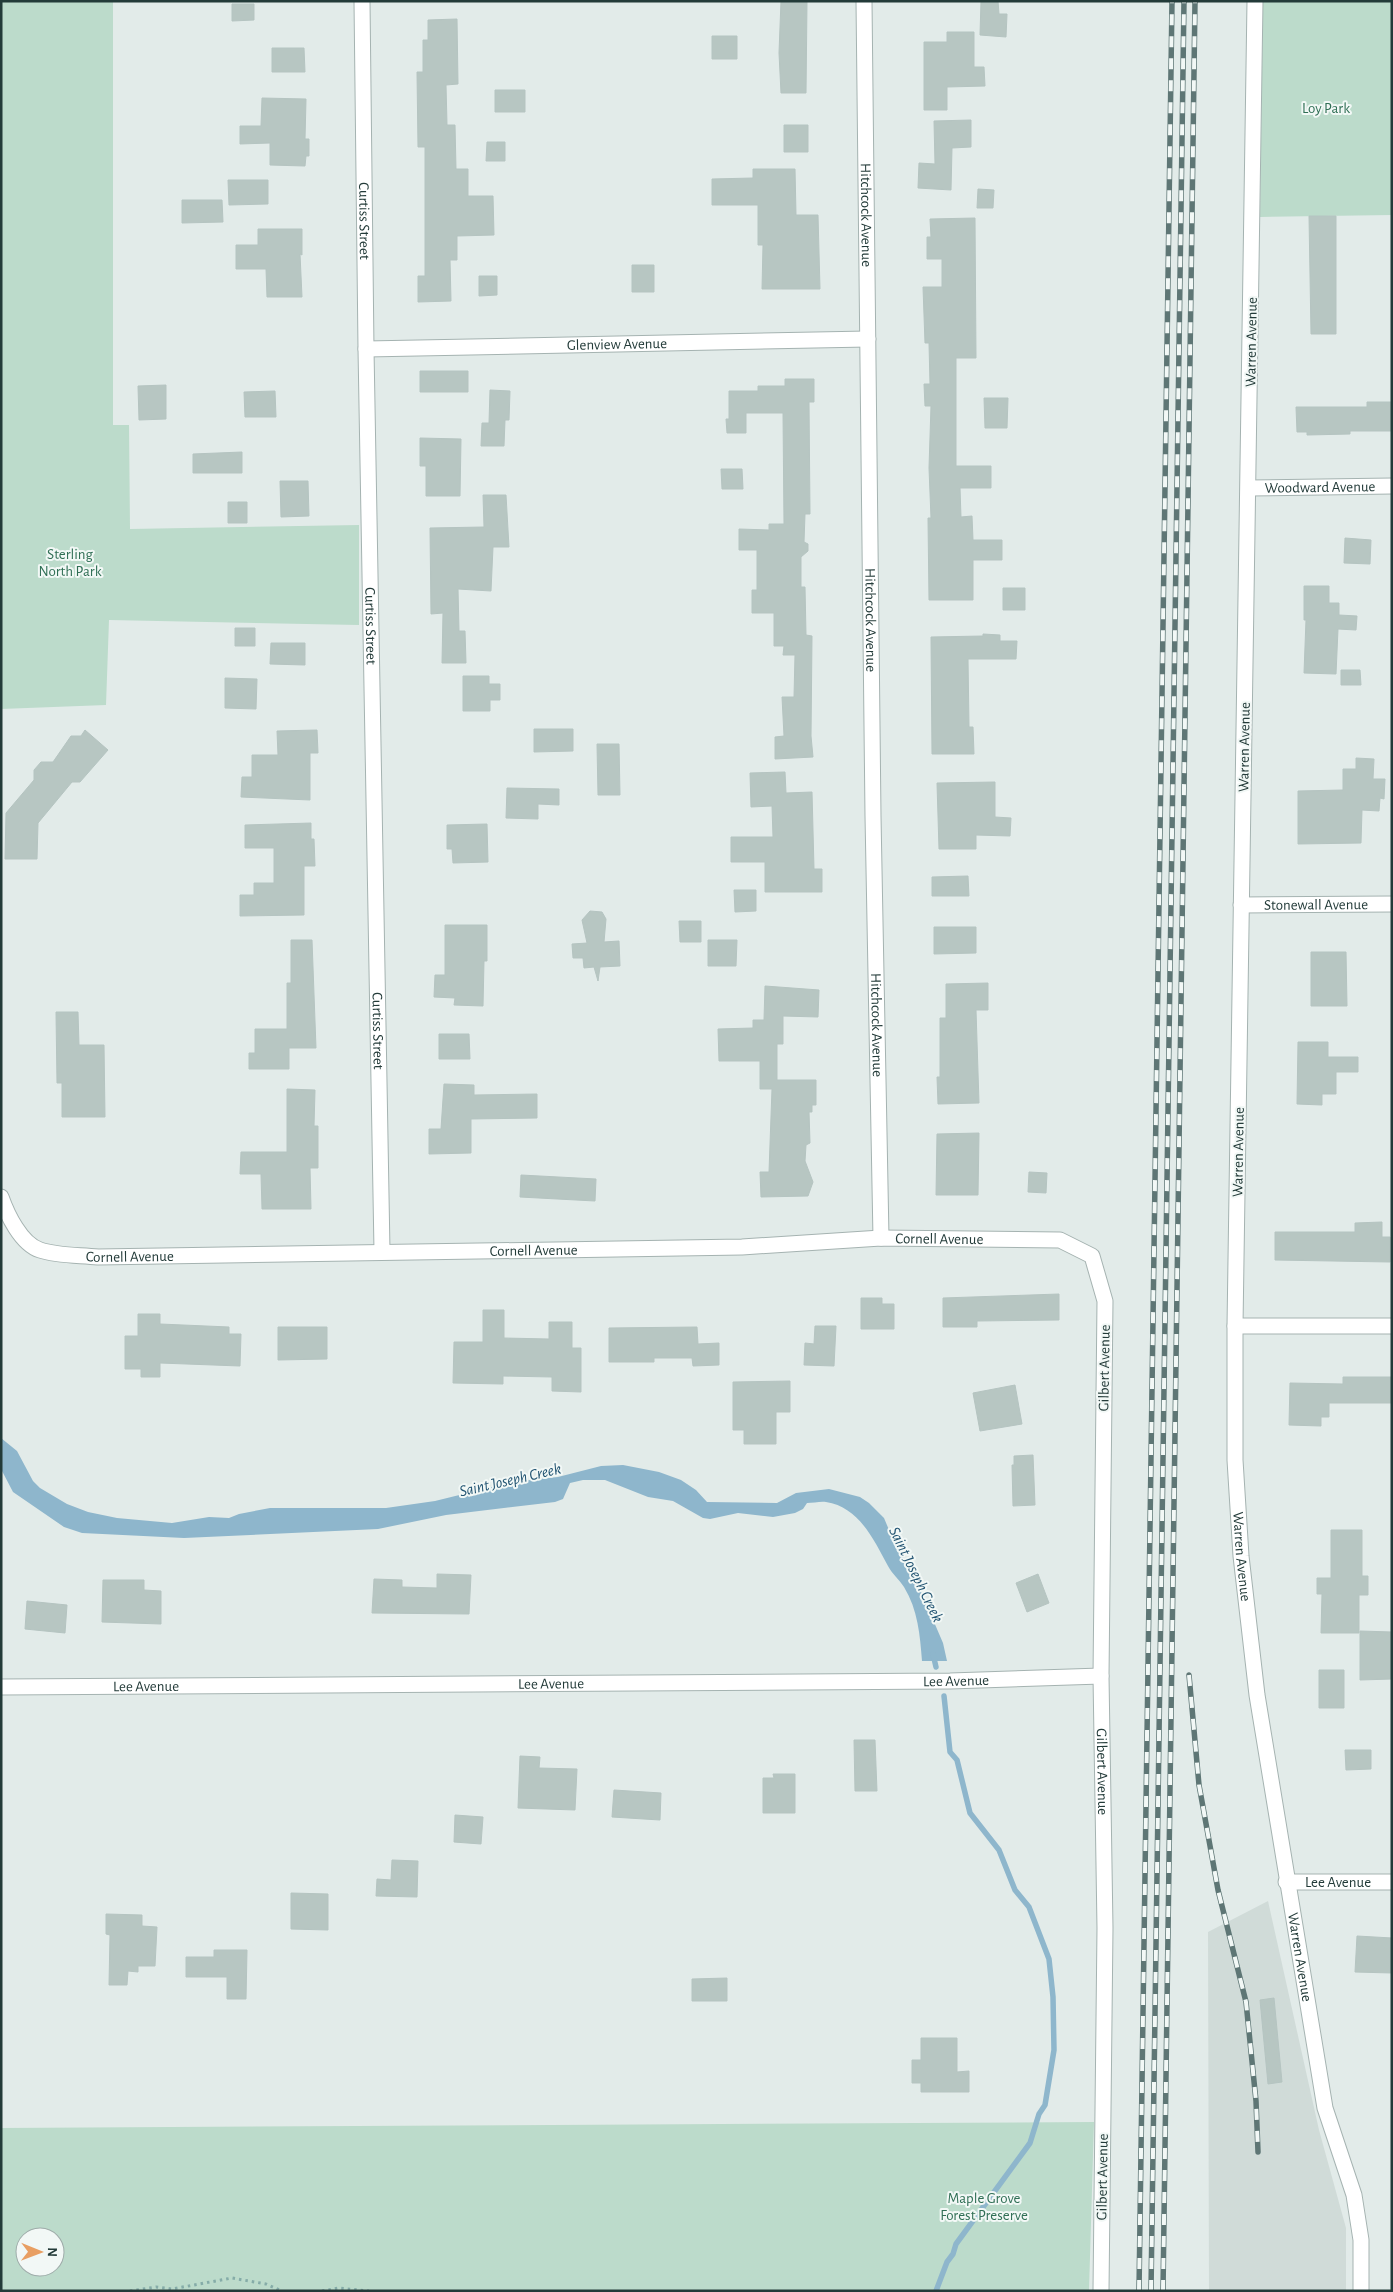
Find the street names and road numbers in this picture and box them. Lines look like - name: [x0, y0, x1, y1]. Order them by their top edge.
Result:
- street label: Hitchcock Avenue: [858, 163, 874, 267]
- street label: Curtiss Street: [356, 182, 372, 260]
- street label: Warren Avenue: [1243, 297, 1260, 387]
- street label: Glenview Avenue: [567, 336, 667, 353]
- street label: Woodward Avenue: [1265, 479, 1376, 496]
- street label: Hitchcock Avenue: [862, 568, 878, 672]
- street label: Curtiss Street: [362, 587, 379, 665]
- street label: Warren Avenue: [1236, 702, 1253, 792]
- street label: Stonewall Avenue: [1264, 897, 1368, 913]
- street label: Hitchcock Avenue: [868, 973, 885, 1077]
- street label: Curtiss Street: [369, 992, 386, 1070]
- street label: Warren Avenue: [1230, 1107, 1247, 1197]
- street label: Cornell Avenue: [895, 1231, 984, 1247]
- street label: Cornell Avenue: [490, 1243, 578, 1259]
- street label: Cornell Avenue: [85, 1249, 174, 1265]
- street label: Gilbert Avenue: [1096, 1324, 1113, 1412]
- street label: Warren Avenue: [1230, 1511, 1253, 1602]
- street label: Lee Avenue: [923, 1673, 989, 1689]
- street label: Lee Avenue: [518, 1676, 584, 1692]
- street label: Lee Avenue: [113, 1679, 179, 1694]
- street label: Gilbert Avenue: [1094, 1728, 1110, 1815]
- street label: Lee Avenue: [1305, 1875, 1371, 1890]
- street label: Warren Avenue: [1285, 1912, 1314, 2003]
- street label: Gilbert Avenue: [1094, 2133, 1111, 2221]

